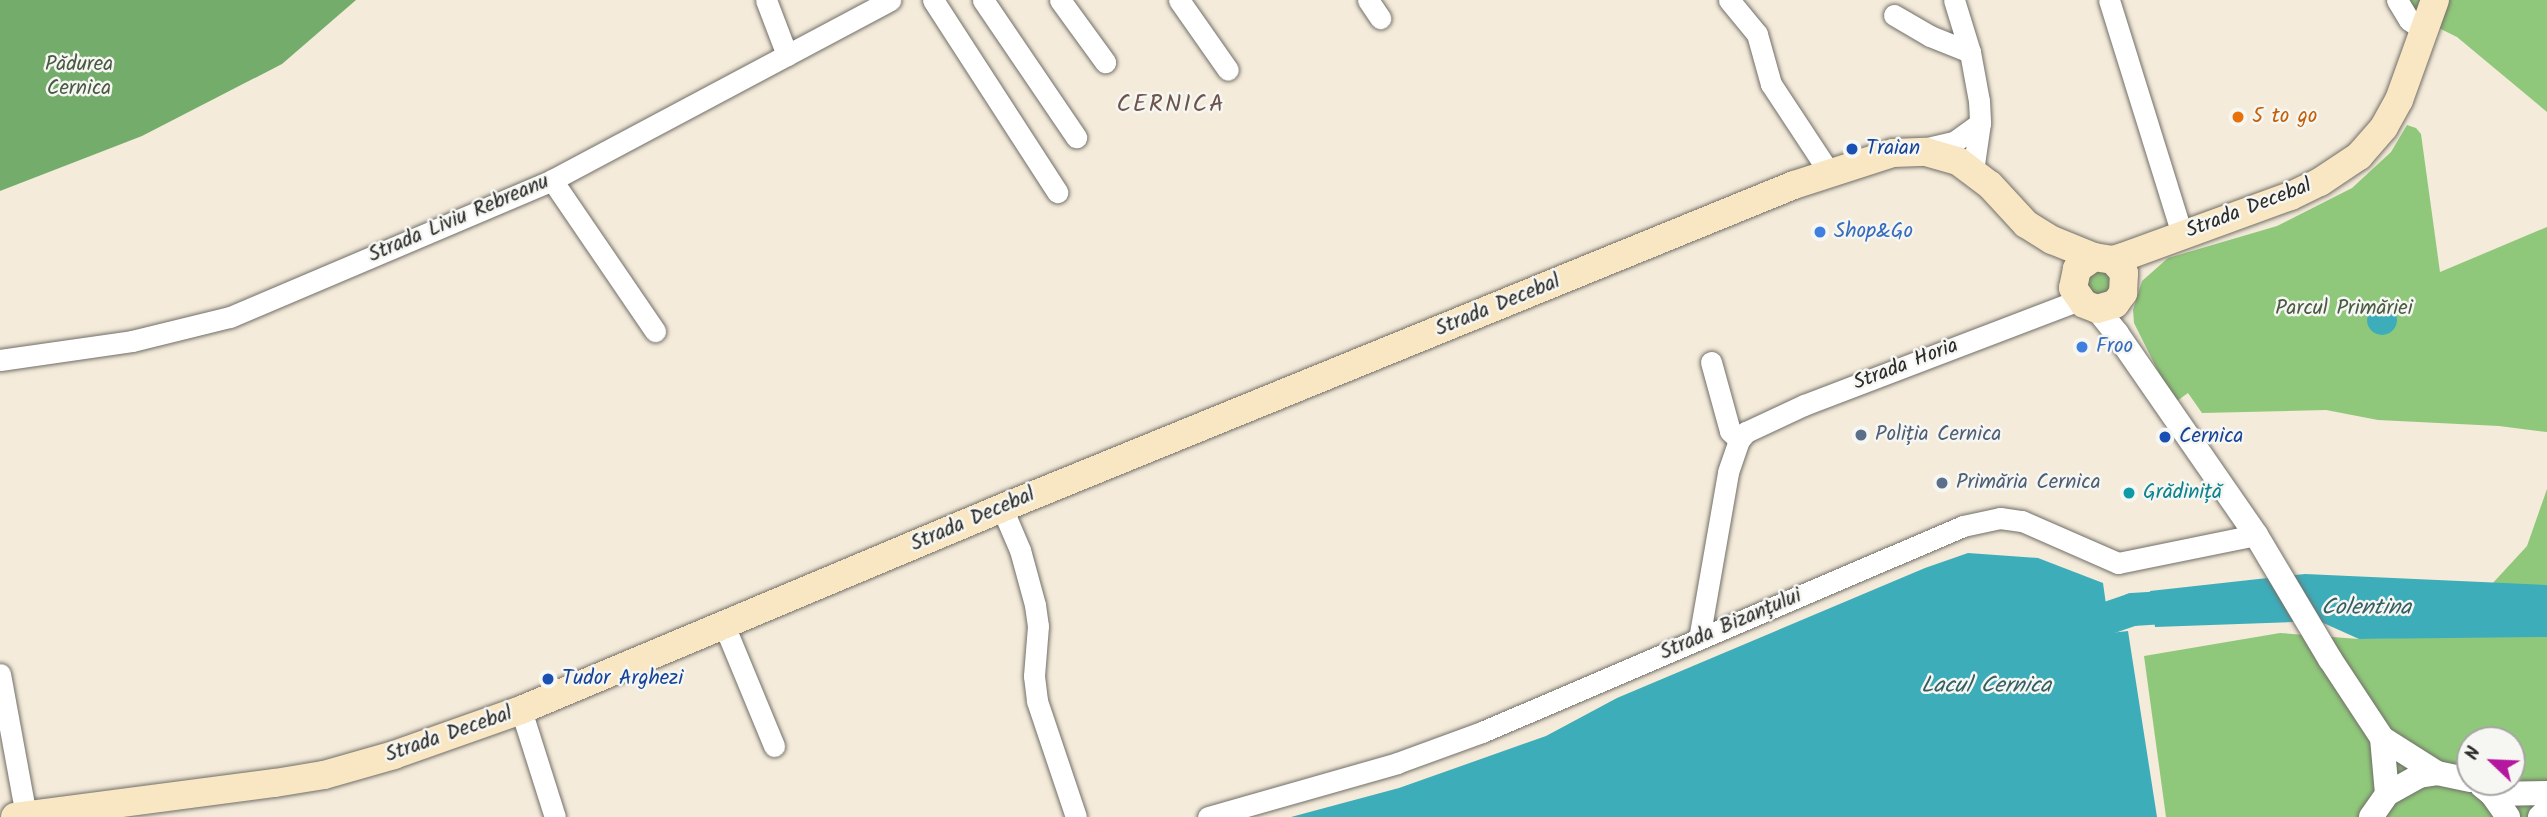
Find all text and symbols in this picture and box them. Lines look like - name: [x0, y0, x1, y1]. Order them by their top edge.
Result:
- park label: Pădurea Cernica: [45, 52, 113, 102]
- district label: CERNICA: [1117, 91, 1225, 119]
- place label: 5 to go: [2252, 104, 2317, 130]
- marker: 5 to go: [2230, 109, 2246, 125]
- place label: Traian: [1866, 136, 1920, 162]
- marker: Traian: [1844, 141, 1860, 157]
- street label: Strada Liviu Rebreanu: [365, 170, 553, 268]
- street label: Strada Decebal: [2183, 173, 2315, 245]
- place label: Shop&Go: [1834, 219, 1913, 245]
- marker: Shop&Go: [1812, 224, 1828, 240]
- street label: Strada Decebal: [1432, 269, 1564, 343]
- park label: Parcul Primăriei: [2275, 296, 2413, 322]
- street label: Strada Horia: [1850, 333, 1962, 397]
- place label: Froo: [2096, 334, 2133, 360]
- marker: Froo: [2074, 339, 2090, 355]
- place label: Poliția Cernica: [1875, 422, 2001, 448]
- place label: Cernica: [2179, 424, 2243, 450]
- marker: Poliția Cernica: [1853, 427, 1869, 443]
- marker: Cernica: [2157, 429, 2173, 445]
- place label: Primăria Cernica: [1956, 470, 2101, 496]
- marker: Primăria Cernica: [1934, 475, 1950, 491]
- place label: Grădiniță: [2143, 480, 2222, 506]
- street label: Strada Decebal: [907, 482, 1039, 558]
- marker: Grădiniță: [2121, 485, 2137, 501]
- street label: Strada Bizanțului: [1656, 584, 1806, 666]
- water label: Colentina: [2321, 594, 2411, 622]
- place label: Tudor Arghezi: [562, 666, 683, 692]
- marker: Tudor Arghezi: [540, 671, 556, 687]
- water label: Lacul Cernica: [1921, 672, 2051, 700]
- street label: Strada Decebal: [382, 701, 516, 769]
- north arrow: [2456, 726, 2526, 796]
- text: N: [2457, 742, 2490, 765]

